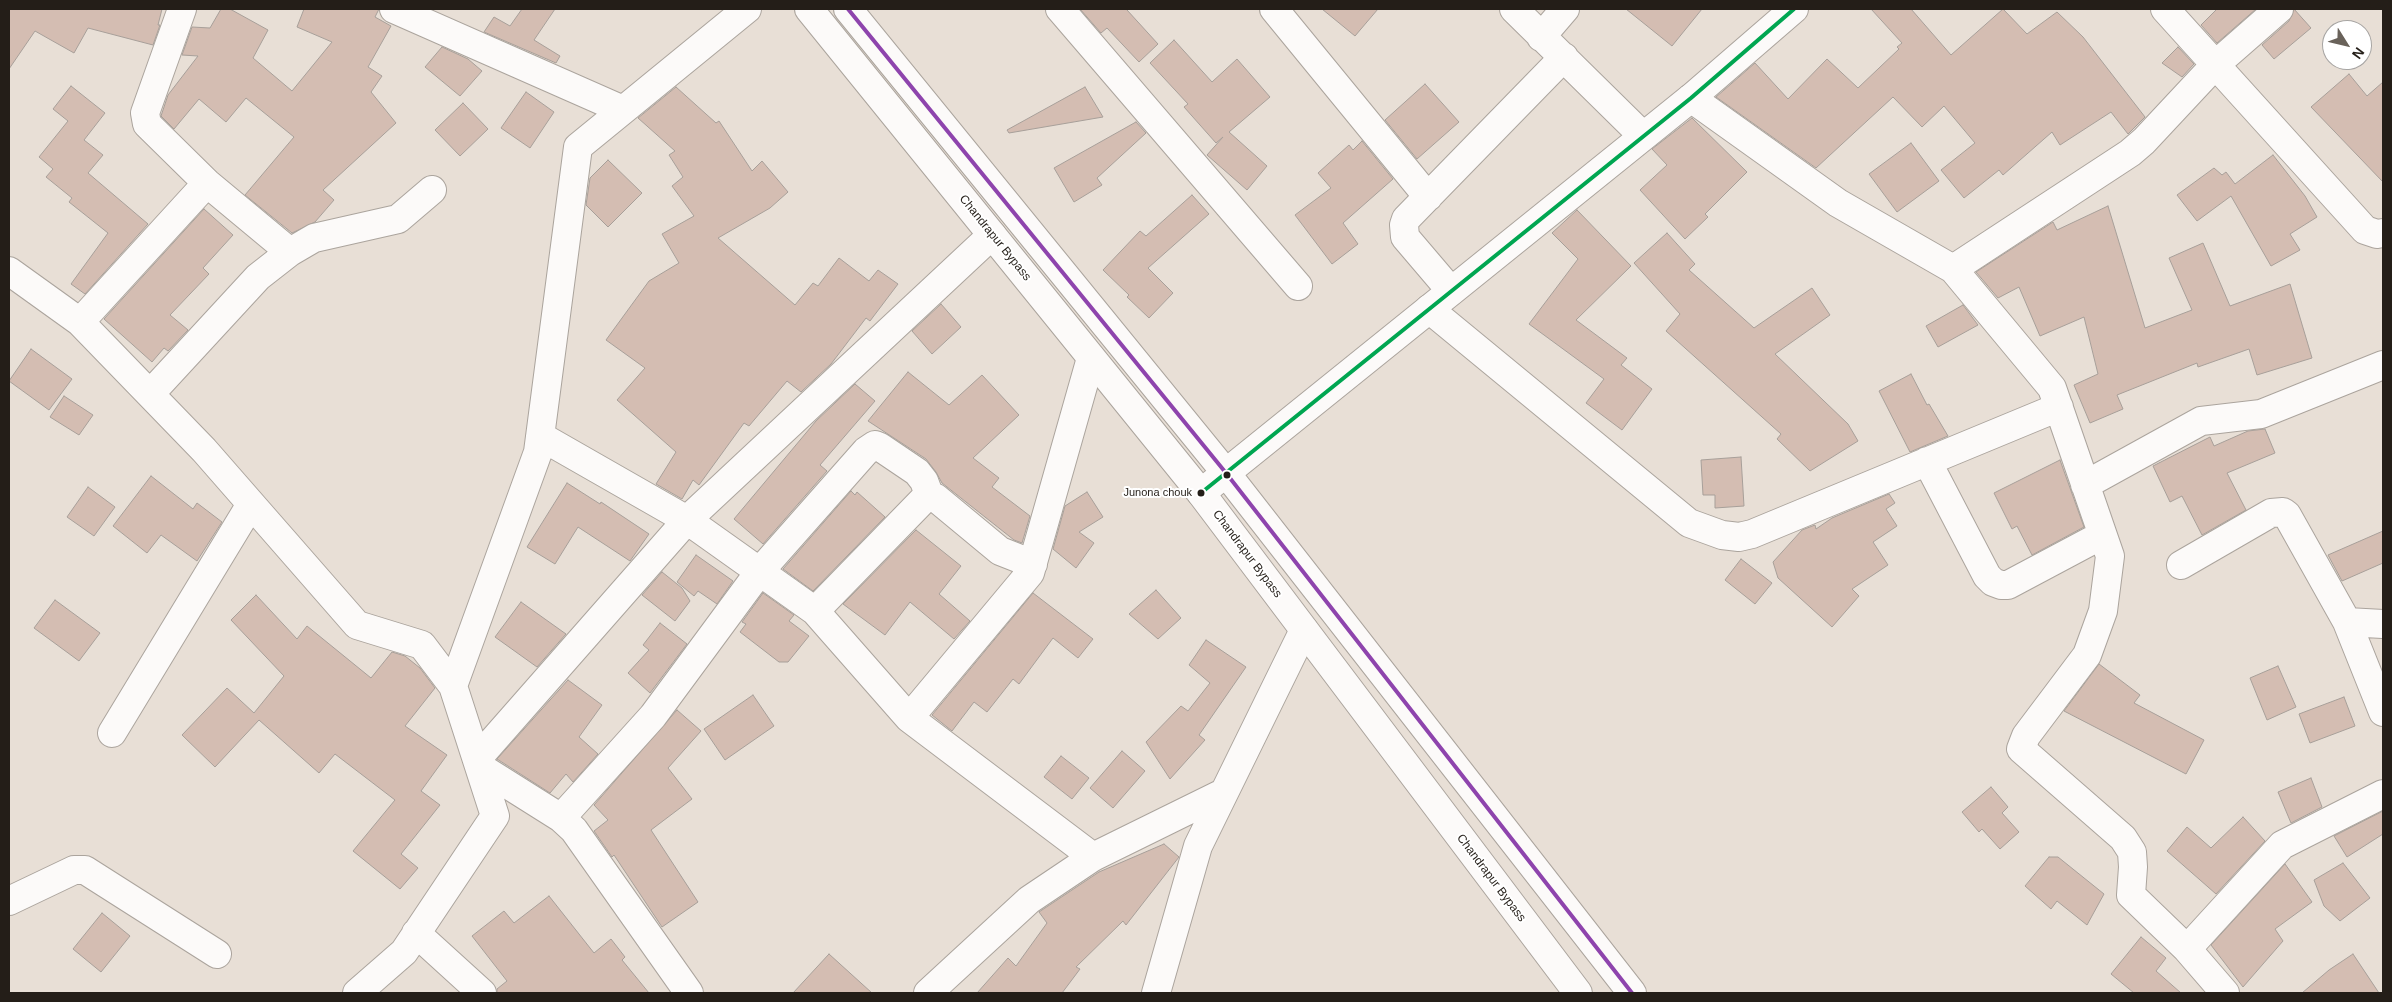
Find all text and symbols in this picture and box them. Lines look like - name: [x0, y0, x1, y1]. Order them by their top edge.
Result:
- north arrow: [2322, 20, 2372, 70]
- text: N: [2349, 44, 2368, 62]
- street label: Chandrapur Bypass: [956, 192, 1034, 284]
- unlabelled marker: [1222, 470, 1232, 480]
- place label: Junona chouk: [1124, 486, 1192, 500]
- marker: Junona chouk: [1196, 488, 1206, 498]
- street label: Chandrapur Bypass: [1209, 507, 1285, 601]
- street label: Chandrapur Bypass: [1453, 831, 1529, 925]

